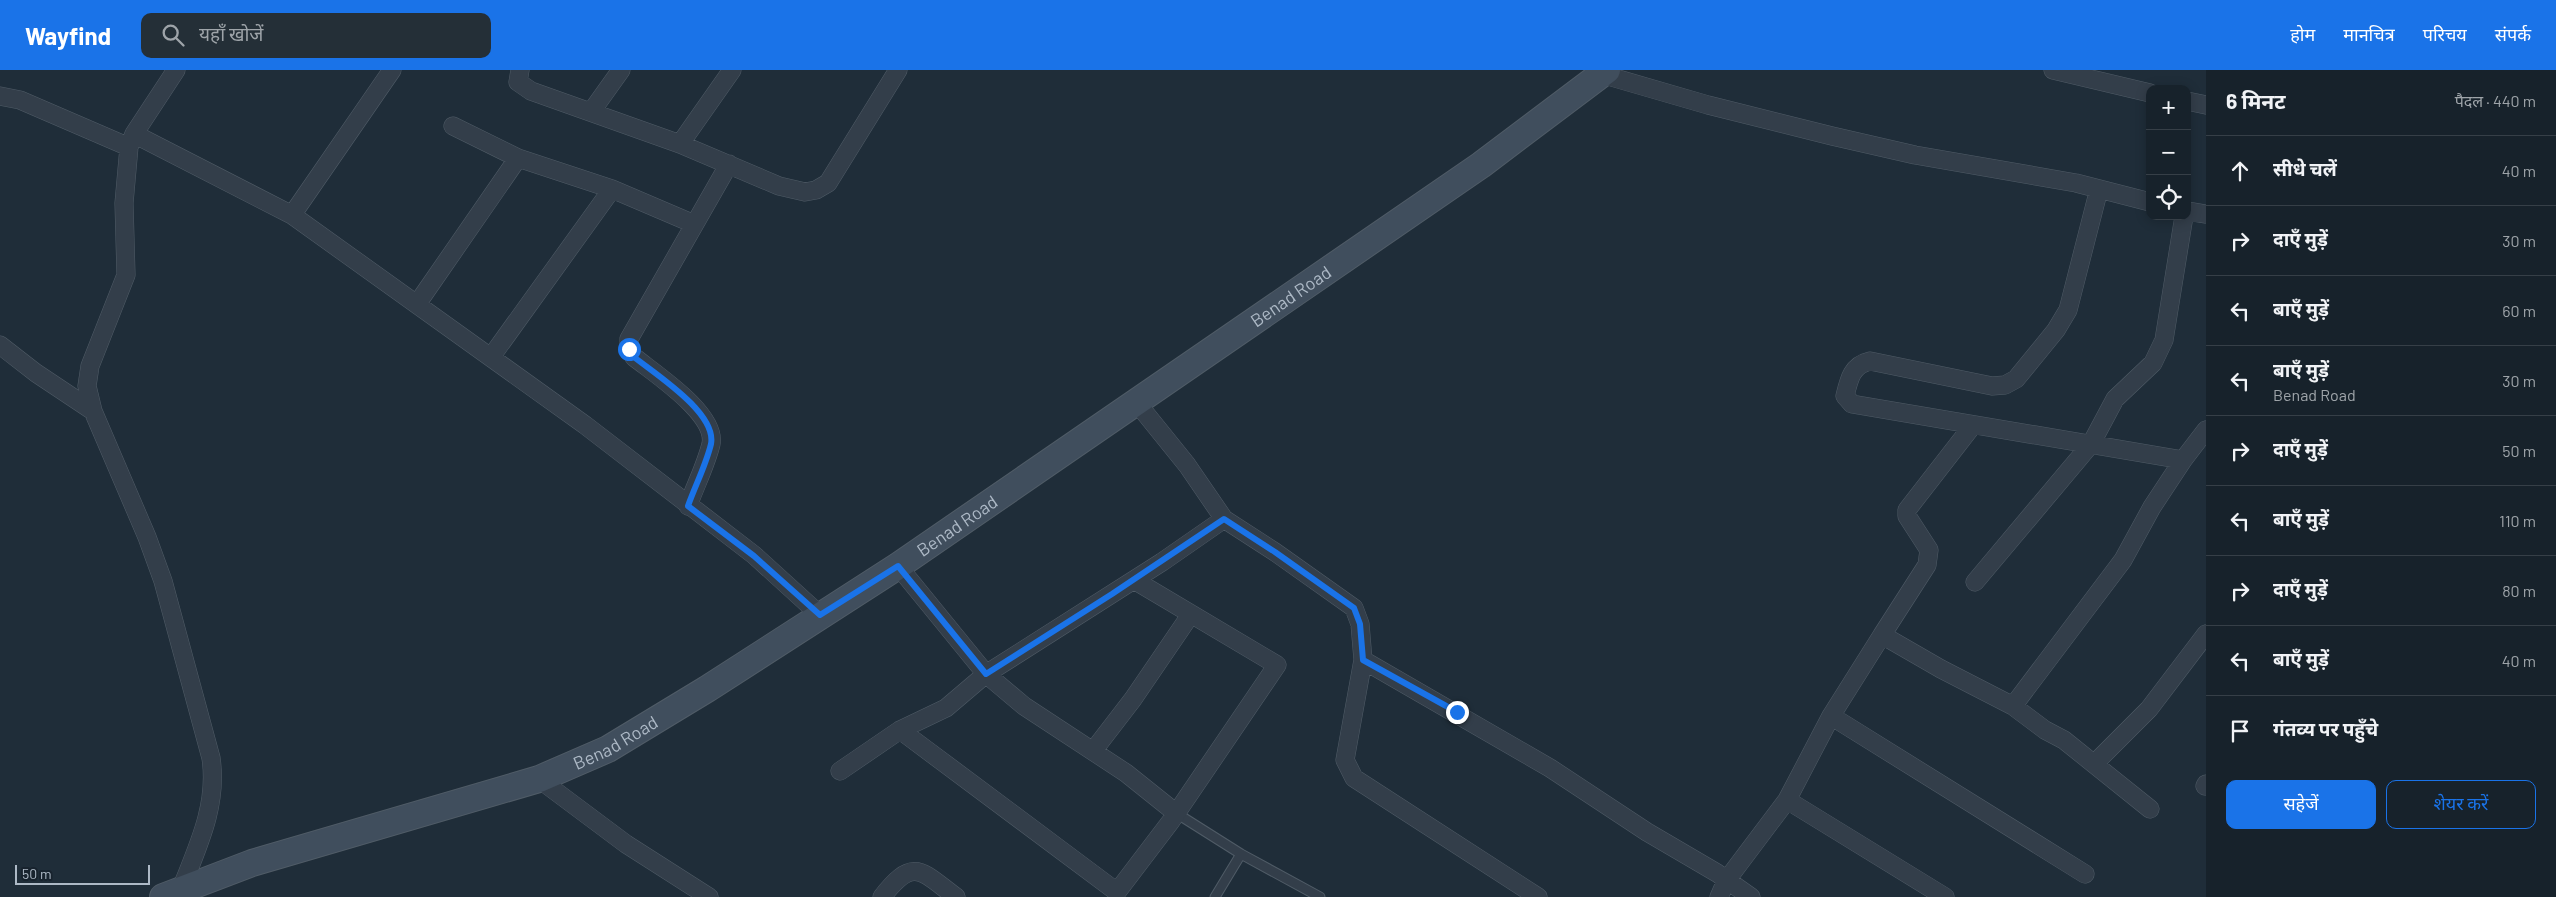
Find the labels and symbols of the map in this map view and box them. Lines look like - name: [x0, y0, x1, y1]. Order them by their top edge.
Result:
- street label: Benad Road: [1246, 261, 1335, 331]
- route start: [618, 338, 641, 361]
- street label: Benad Road: [912, 490, 1001, 561]
- route end: [1446, 701, 1469, 724]
- street label: Benad Road: [570, 711, 662, 774]
- scale bar: [15, 862, 150, 885]

